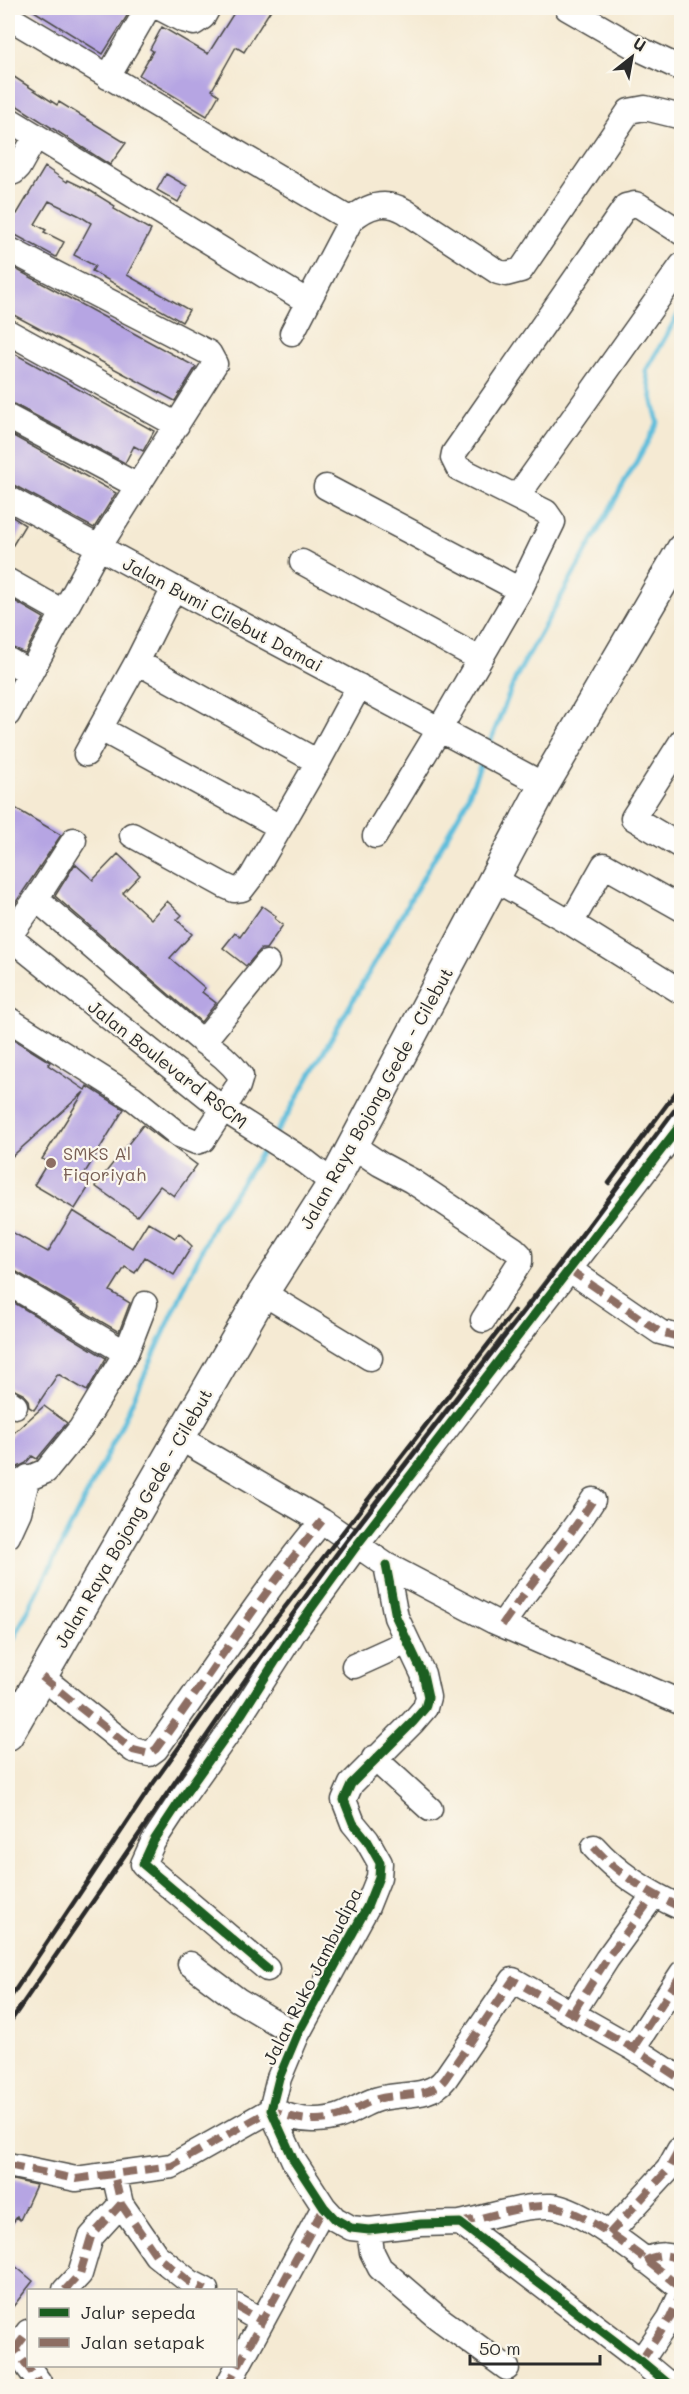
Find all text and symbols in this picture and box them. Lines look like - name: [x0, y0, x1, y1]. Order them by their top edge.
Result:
- north arrow: [602, 27, 662, 87]
- text: U: [630, 32, 650, 56]
- street label: Jalan Bumi Cilebut Damai: [119, 551, 327, 677]
- street label: Jalan Raya Bojong Gede - Cilebut: [294, 963, 458, 1233]
- street label: Jalan Boulevard RSCM: [83, 994, 253, 1134]
- place label: SMKS Al Fiqoriyah: [63, 1141, 146, 1186]
- marker: SMKS Al Fiqoriyah: [44, 1156, 58, 1170]
- street label: Jalan Raya Bojong Gede - Cilebut: [49, 1384, 217, 1652]
- street label: Jalan Ruko Jambudipa: [257, 1883, 367, 2069]
- legend: [27, 2289, 237, 2367]
- text: Jalur sepeda: [81, 2300, 196, 2324]
- scale bar: [470, 2328, 600, 2366]
- text: Jalan setapak: [81, 2330, 204, 2354]
- text: 50 m: [479, 2336, 521, 2360]

